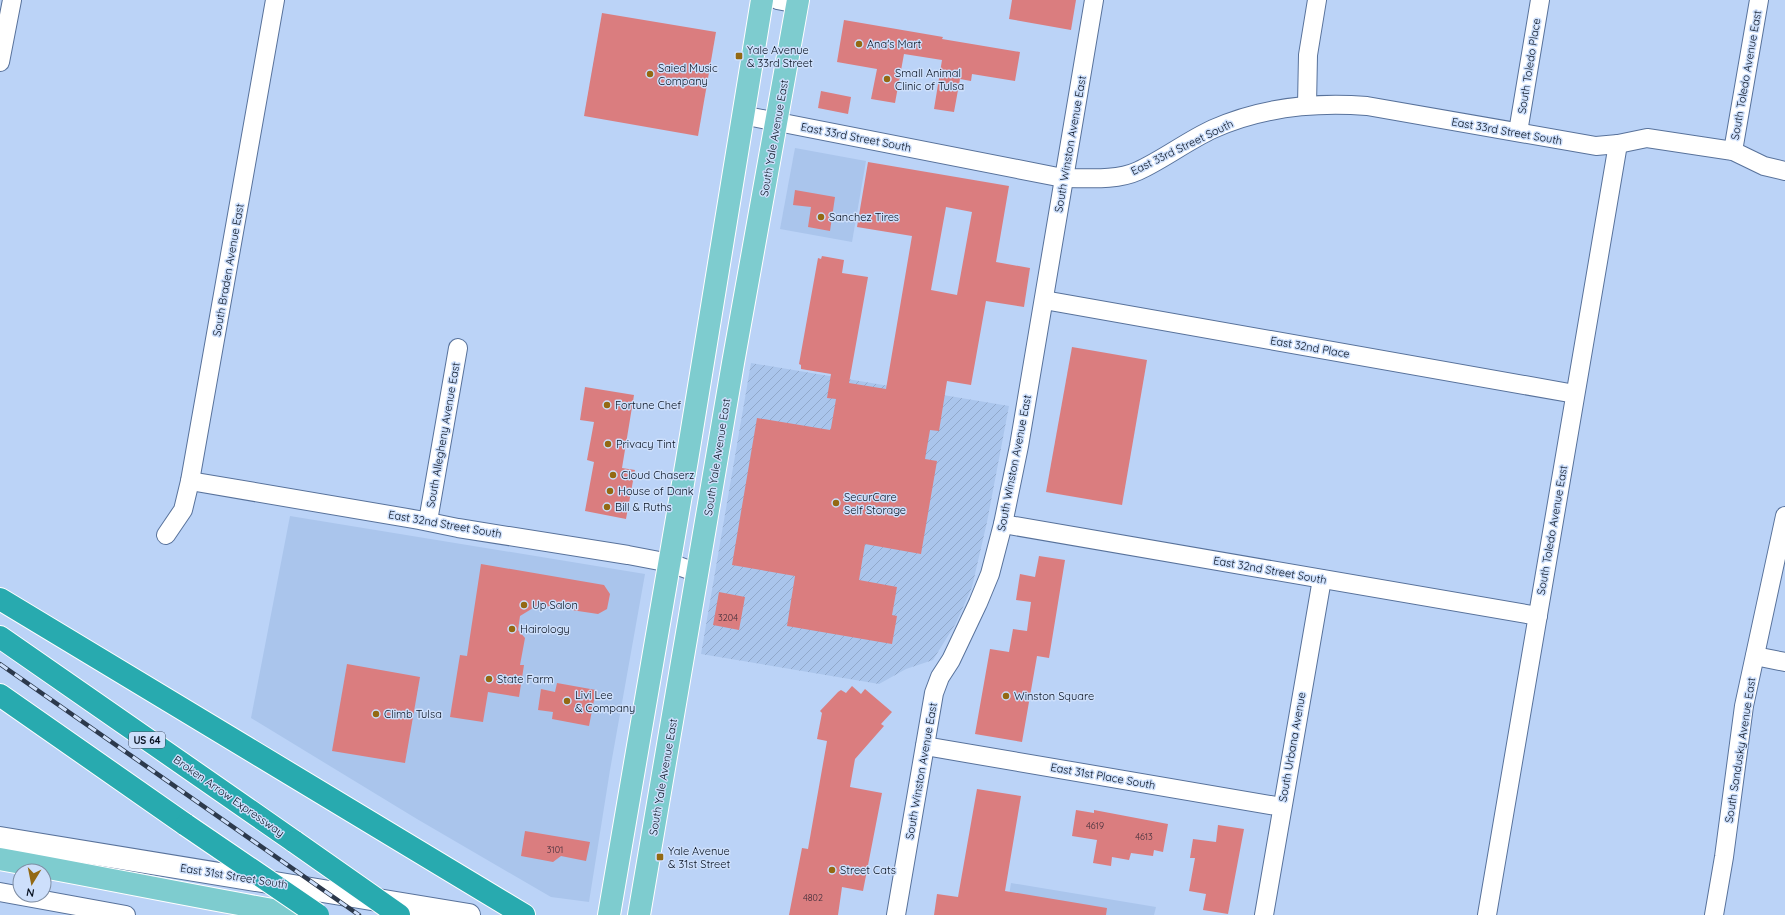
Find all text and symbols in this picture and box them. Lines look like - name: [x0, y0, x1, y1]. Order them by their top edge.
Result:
- street label: South Toledo Avenue East: [1728, 9, 1764, 141]
- street label: South Toledo Place: [1515, 17, 1543, 115]
- place label: Ana's Mart: [867, 37, 921, 51]
- marker: Ana's Mart: [854, 39, 864, 49]
- place label: Yale Avenue & 33rd Street: [747, 43, 813, 70]
- marker: Yale Avenue & 33rd Street: [734, 51, 744, 61]
- place label: Saied Music Company: [658, 61, 718, 88]
- place label: Small Animal Clinic of Tulsa: [895, 66, 964, 93]
- marker: Saied Music Company: [645, 69, 655, 79]
- marker: Small Animal Clinic of Tulsa: [882, 74, 892, 84]
- street label: South Winston Avenue East: [1051, 74, 1089, 213]
- street label: South Yale Avenue East: [757, 78, 791, 198]
- street label: East 33rd Street South: [1451, 114, 1563, 148]
- street label: East 33rd Street South: [1129, 116, 1235, 178]
- street label: East 33rd Street South: [800, 119, 912, 155]
- street label: South Braden Avenue East: [209, 202, 247, 338]
- place label: Sanchez Tires: [829, 210, 899, 224]
- marker: Sanchez Tires: [816, 212, 826, 222]
- street label: East 32nd Place: [1269, 333, 1351, 361]
- street label: South Allegheny Avenue East: [423, 361, 463, 509]
- street label: South Winston Avenue East: [994, 393, 1034, 532]
- street label: South Yale Avenue East: [701, 397, 733, 517]
- place label: Fortune Chef: [615, 398, 681, 412]
- marker: Fortune Chef: [602, 400, 612, 410]
- place label: Privacy Tint: [616, 437, 676, 451]
- marker: Privacy Tint: [603, 439, 613, 449]
- street label: South Toledo Avenue East: [1534, 464, 1570, 596]
- place label: Cloud Chaserz: [621, 468, 694, 482]
- marker: Cloud Chaserz: [608, 470, 618, 480]
- place label: House of Dank: [618, 484, 694, 498]
- marker: House of Dank: [605, 486, 615, 496]
- place label: SecurCare Self Storage: [844, 490, 906, 517]
- marker: SecurCare Self Storage: [831, 498, 841, 508]
- place label: Bill & Ruths: [615, 500, 672, 514]
- marker: Bill & Ruths: [602, 502, 612, 512]
- street label: East 32nd Street South: [387, 507, 503, 541]
- street label: East 32nd Street South: [1212, 553, 1328, 587]
- place label: Up Salon: [532, 598, 578, 612]
- marker: Up Salon: [519, 600, 529, 610]
- house number: 3204: [718, 612, 738, 623]
- place label: Hairology: [520, 622, 570, 636]
- marker: Hairology: [507, 624, 517, 634]
- place label: State Farm: [497, 672, 553, 686]
- marker: State Farm: [484, 674, 494, 684]
- street label: South Sandusky Avenue East: [1722, 676, 1758, 824]
- place label: Livi Lee & Company: [575, 688, 635, 715]
- place label: Winston Square: [1014, 689, 1094, 703]
- marker: Winston Square: [1001, 691, 1011, 701]
- street label: South Urbana Avenue: [1275, 691, 1309, 803]
- marker: Livi Lee & Company: [562, 696, 572, 706]
- street label: South Winston Avenue East: [902, 701, 940, 840]
- place label: Climb Tulsa: [384, 707, 442, 721]
- marker: Climb Tulsa: [371, 709, 381, 719]
- street label: South Yale Avenue East: [646, 717, 680, 837]
- road number: US 64: [129, 732, 165, 748]
- street label: Broken Arrow Expressway: [171, 752, 287, 840]
- street label: East 31st Place South: [1049, 760, 1157, 792]
- house number: 4619: [1086, 820, 1104, 831]
- house number: 4613: [1135, 831, 1153, 842]
- house number: 3101: [547, 844, 563, 855]
- place label: Yale Avenue & 31st Street: [668, 844, 731, 871]
- marker: Yale Avenue & 31st Street: [655, 852, 665, 862]
- street label: East 31st Street South: [179, 861, 289, 891]
- north arrow: [12, 863, 52, 903]
- place label: Street Cats: [840, 863, 896, 877]
- marker: Street Cats: [827, 865, 837, 875]
- text: N: [25, 885, 35, 900]
- house number: 4802: [803, 892, 823, 903]

